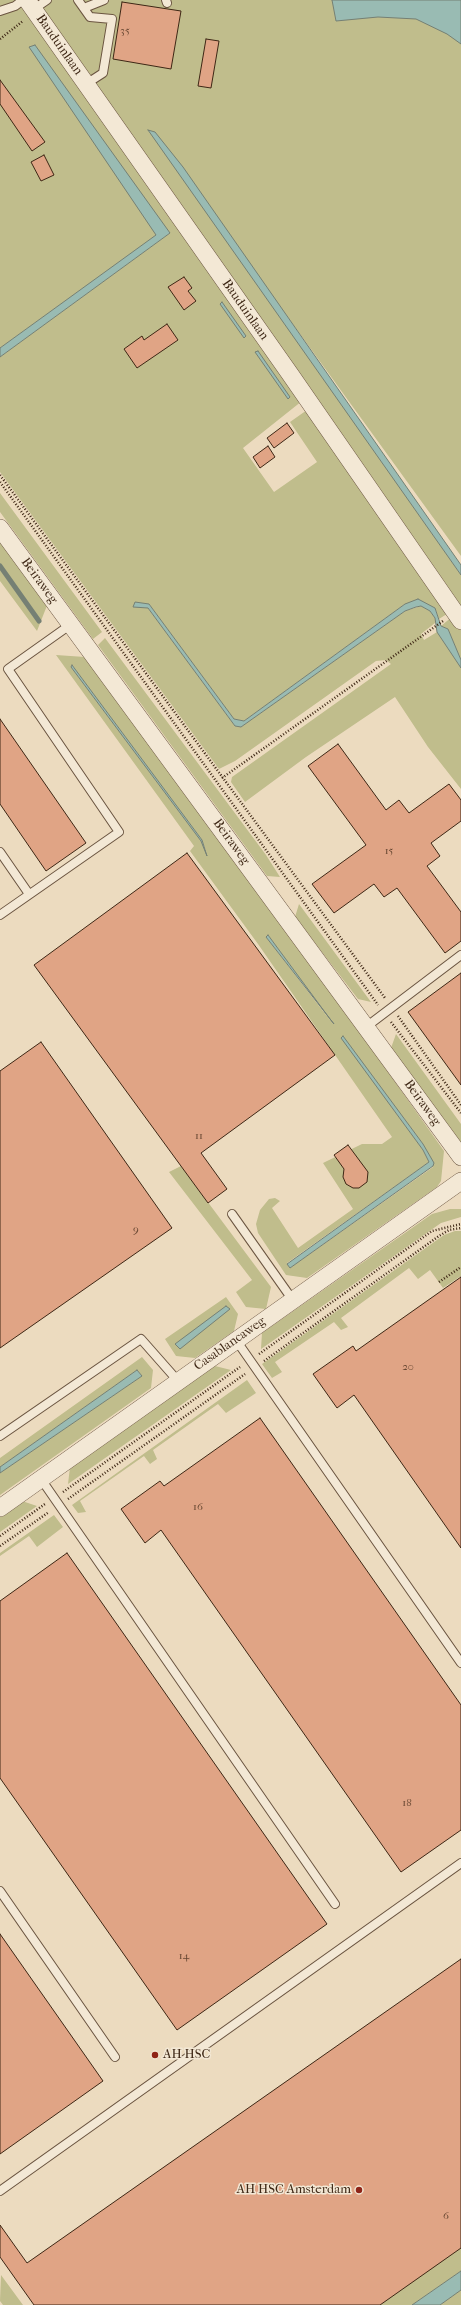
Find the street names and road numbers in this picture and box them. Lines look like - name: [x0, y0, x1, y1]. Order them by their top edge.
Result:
- street label: Bauduinlaan: [32, 12, 86, 78]
- street label: Bauduinlaan: [218, 277, 272, 343]
- street label: Beiraweg: [17, 555, 61, 607]
- street label: Beiraweg: [209, 816, 253, 868]
- street label: Beiraweg: [400, 1077, 444, 1129]
- street label: Casablancaweg: [191, 1314, 269, 1374]

